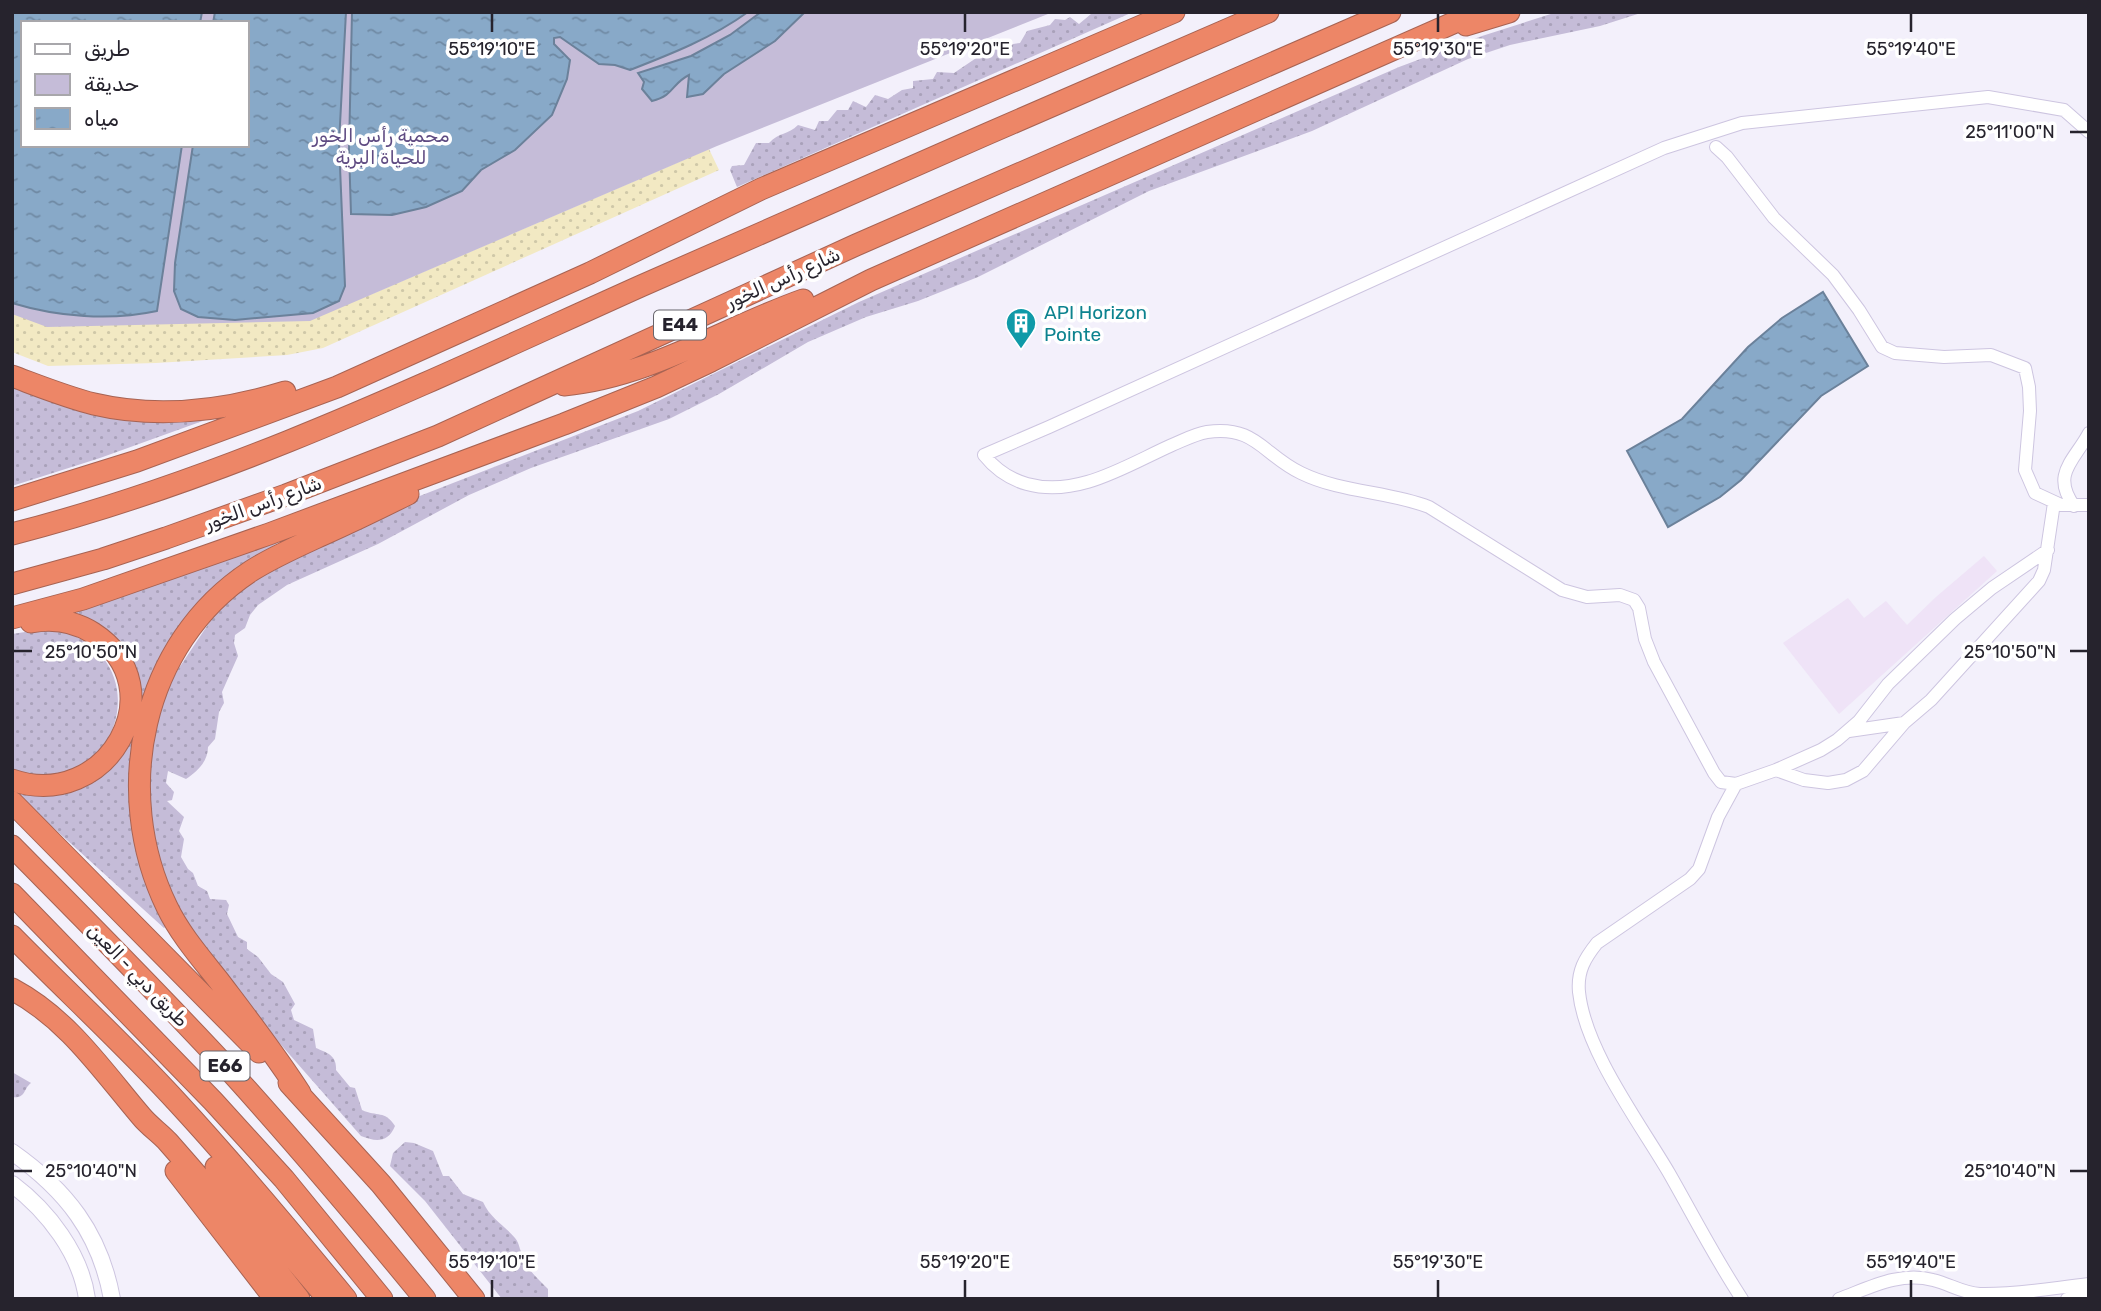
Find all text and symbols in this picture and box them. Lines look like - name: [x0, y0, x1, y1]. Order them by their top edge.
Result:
- legend: [21, 21, 248, 147]
- text: طريق: [84, 36, 130, 61]
- text: 55°19'10"E: [448, 38, 536, 60]
- text: 55°19'20"E: [920, 38, 1010, 60]
- text: 55°19'30"E: [1393, 38, 1483, 60]
- text: 55°19'40"E: [1866, 38, 1956, 60]
- text: حديقة: [84, 71, 139, 96]
- text: مياه: [84, 106, 119, 131]
- text: 25°11'00"N: [1965, 121, 2055, 143]
- park label: محمية رأس الخور للحياة البرية: [312, 124, 449, 169]
- street label: شارع رأس الخور: [721, 243, 845, 316]
- place label: API Horizon Pointe: [1044, 301, 1147, 346]
- building icon: API Horizon Pointe: [1004, 306, 1038, 350]
- road number: E44: [654, 310, 706, 340]
- street label: شارع رأس الخور: [200, 471, 325, 537]
- text: 25°10'50"N: [45, 641, 137, 663]
- text: 25°10'50"N: [1964, 641, 2056, 663]
- street label: طريق دبي - العين: [81, 918, 193, 1034]
- road number: E66: [201, 1051, 250, 1080]
- text: 25°10'40"N: [45, 1160, 137, 1182]
- text: 25°10'40"N: [1964, 1160, 2056, 1182]
- text: 55°19'10"E: [448, 1251, 536, 1273]
- text: 55°19'20"E: [920, 1251, 1010, 1273]
- text: 55°19'30"E: [1393, 1251, 1483, 1273]
- text: 55°19'40"E: [1866, 1251, 1956, 1273]

